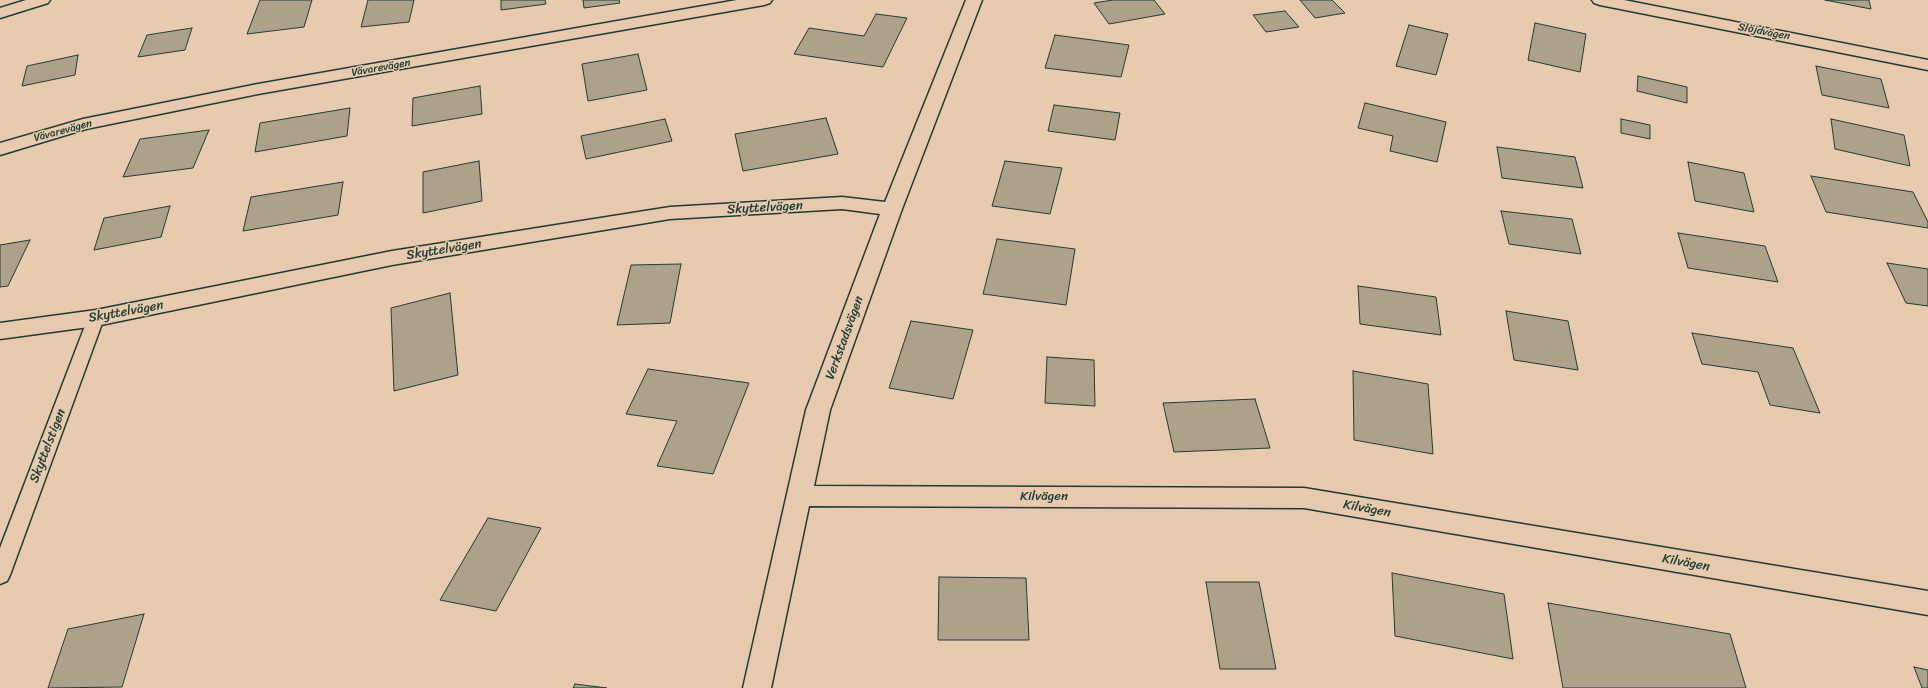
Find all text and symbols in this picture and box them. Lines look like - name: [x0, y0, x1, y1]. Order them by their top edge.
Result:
- street label: Slöjdvägen: [1737, 20, 1791, 44]
- street label: Vävarevägen: [351, 56, 411, 80]
- street label: Vävarevägen: [33, 117, 93, 145]
- street label: Skyttelvägen: [727, 198, 803, 218]
- street label: Skyttelvägen: [405, 236, 483, 264]
- street label: Verkstadsvägen: [823, 294, 867, 382]
- street label: Skyttelvägen: [87, 298, 165, 326]
- street label: Skyttelstigen: [27, 407, 69, 485]
- street label: Kilvägen: [1020, 489, 1068, 505]
- street label: Kilvägen: [1342, 497, 1392, 521]
- street label: Kilvägen: [1661, 551, 1711, 575]

